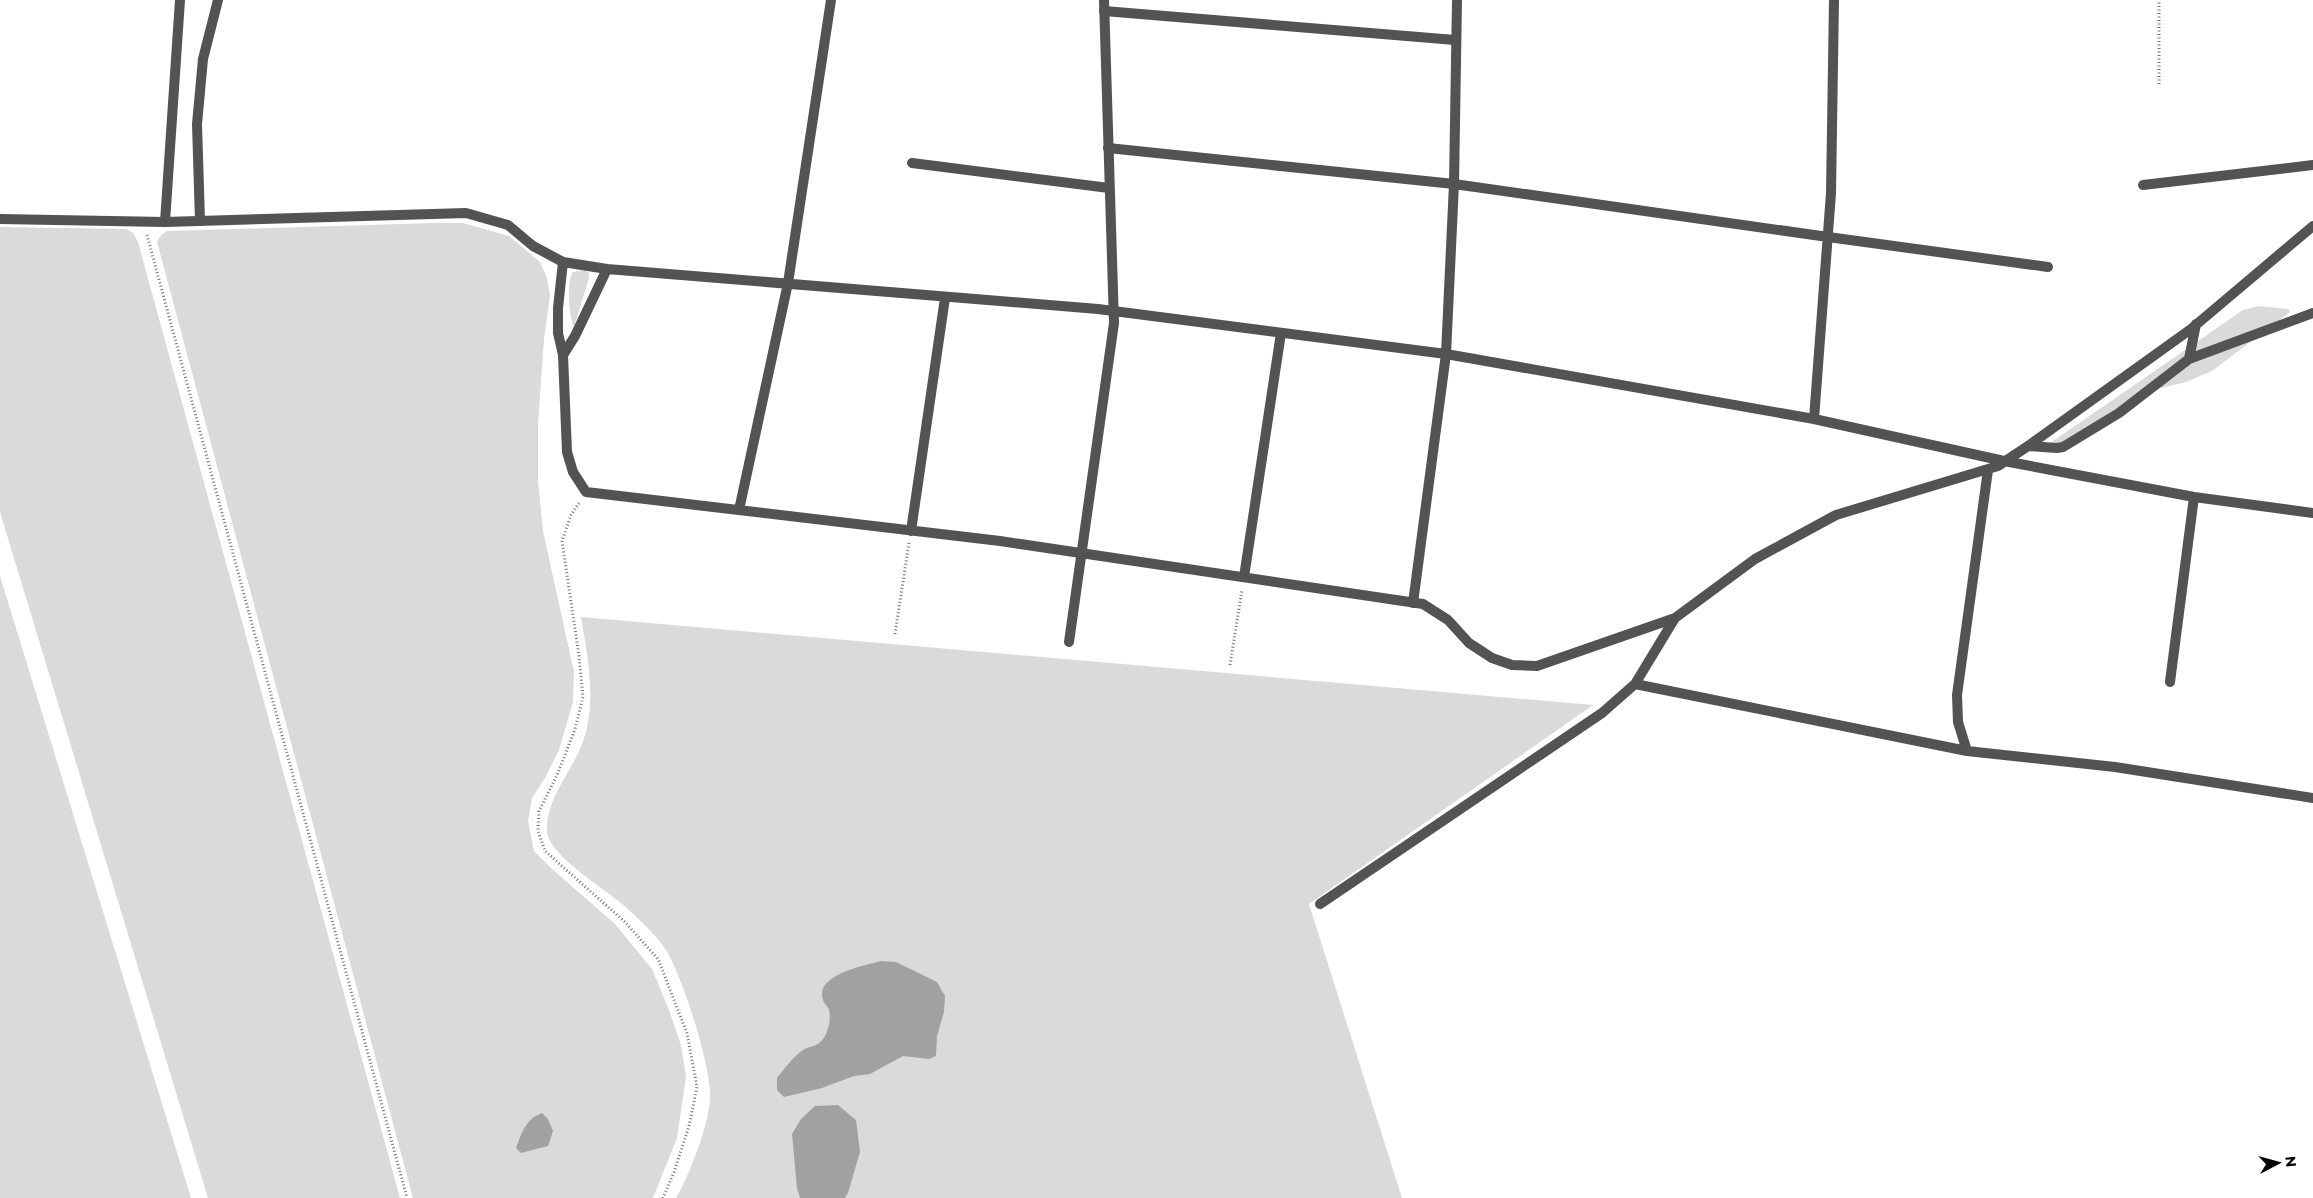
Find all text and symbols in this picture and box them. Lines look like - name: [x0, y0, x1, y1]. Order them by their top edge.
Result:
- north arrow: [2253, 1138, 2303, 1188]
- text: N: [2281, 1155, 2300, 1168]

